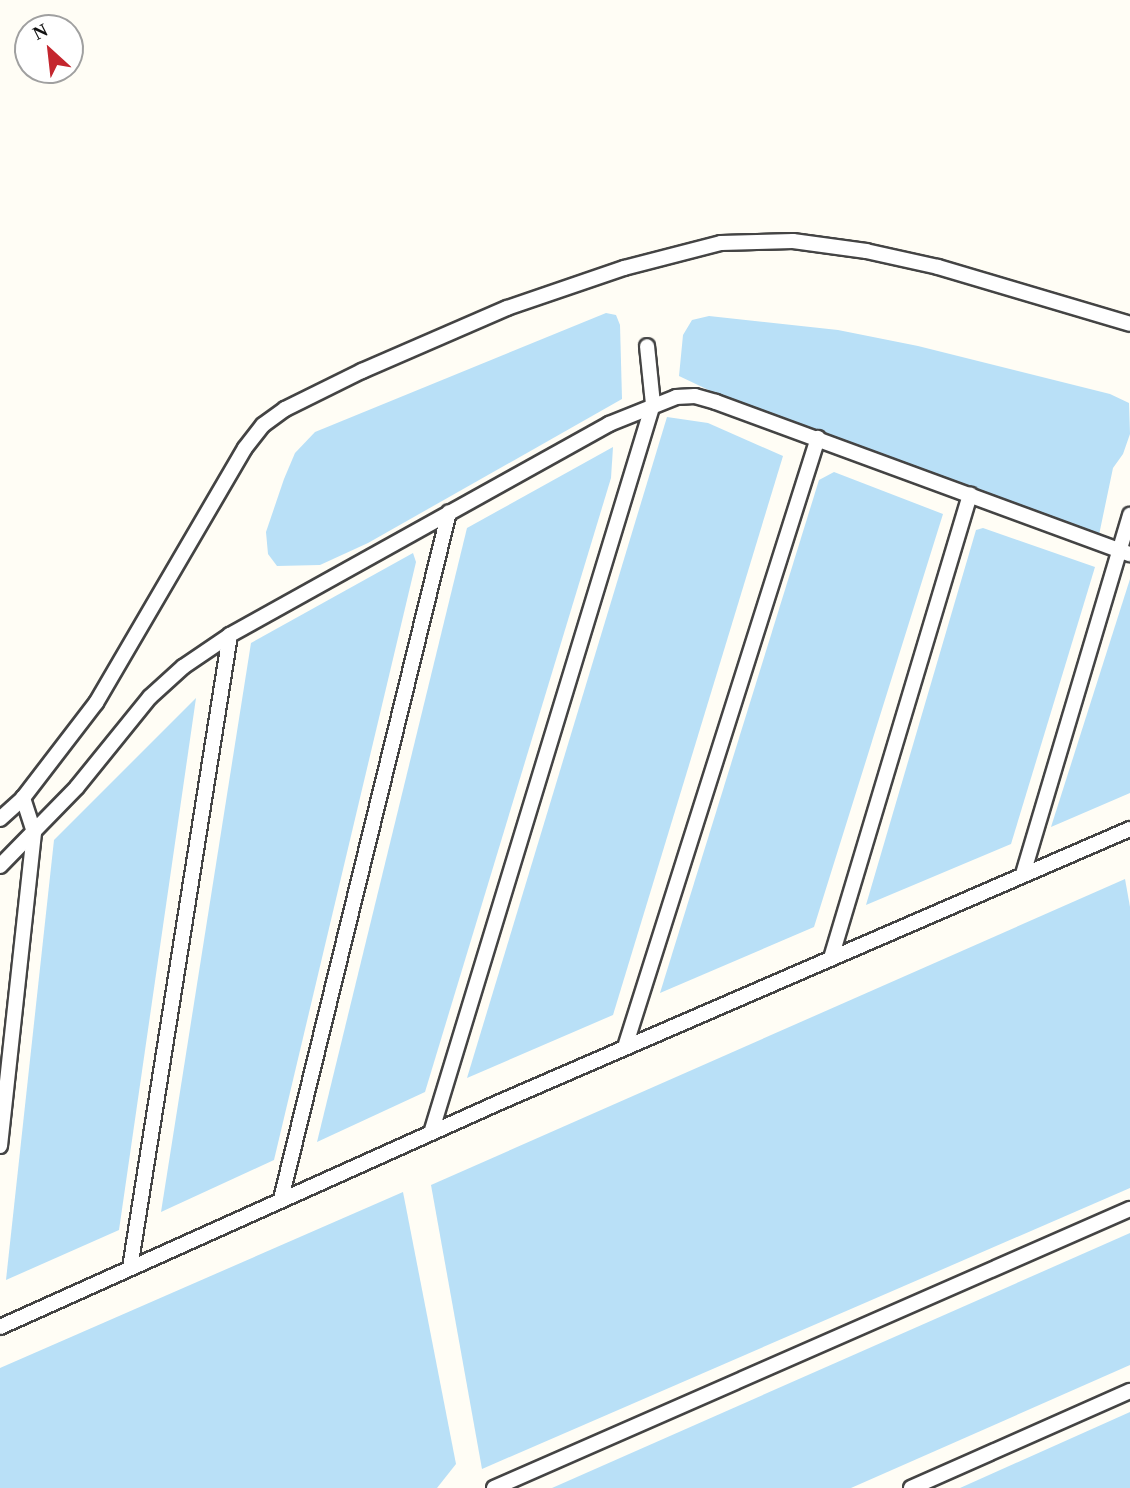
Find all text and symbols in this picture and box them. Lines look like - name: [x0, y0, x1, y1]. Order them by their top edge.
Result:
- north arrow: [14, 14, 84, 84]
- text: N: [29, 19, 51, 44]

